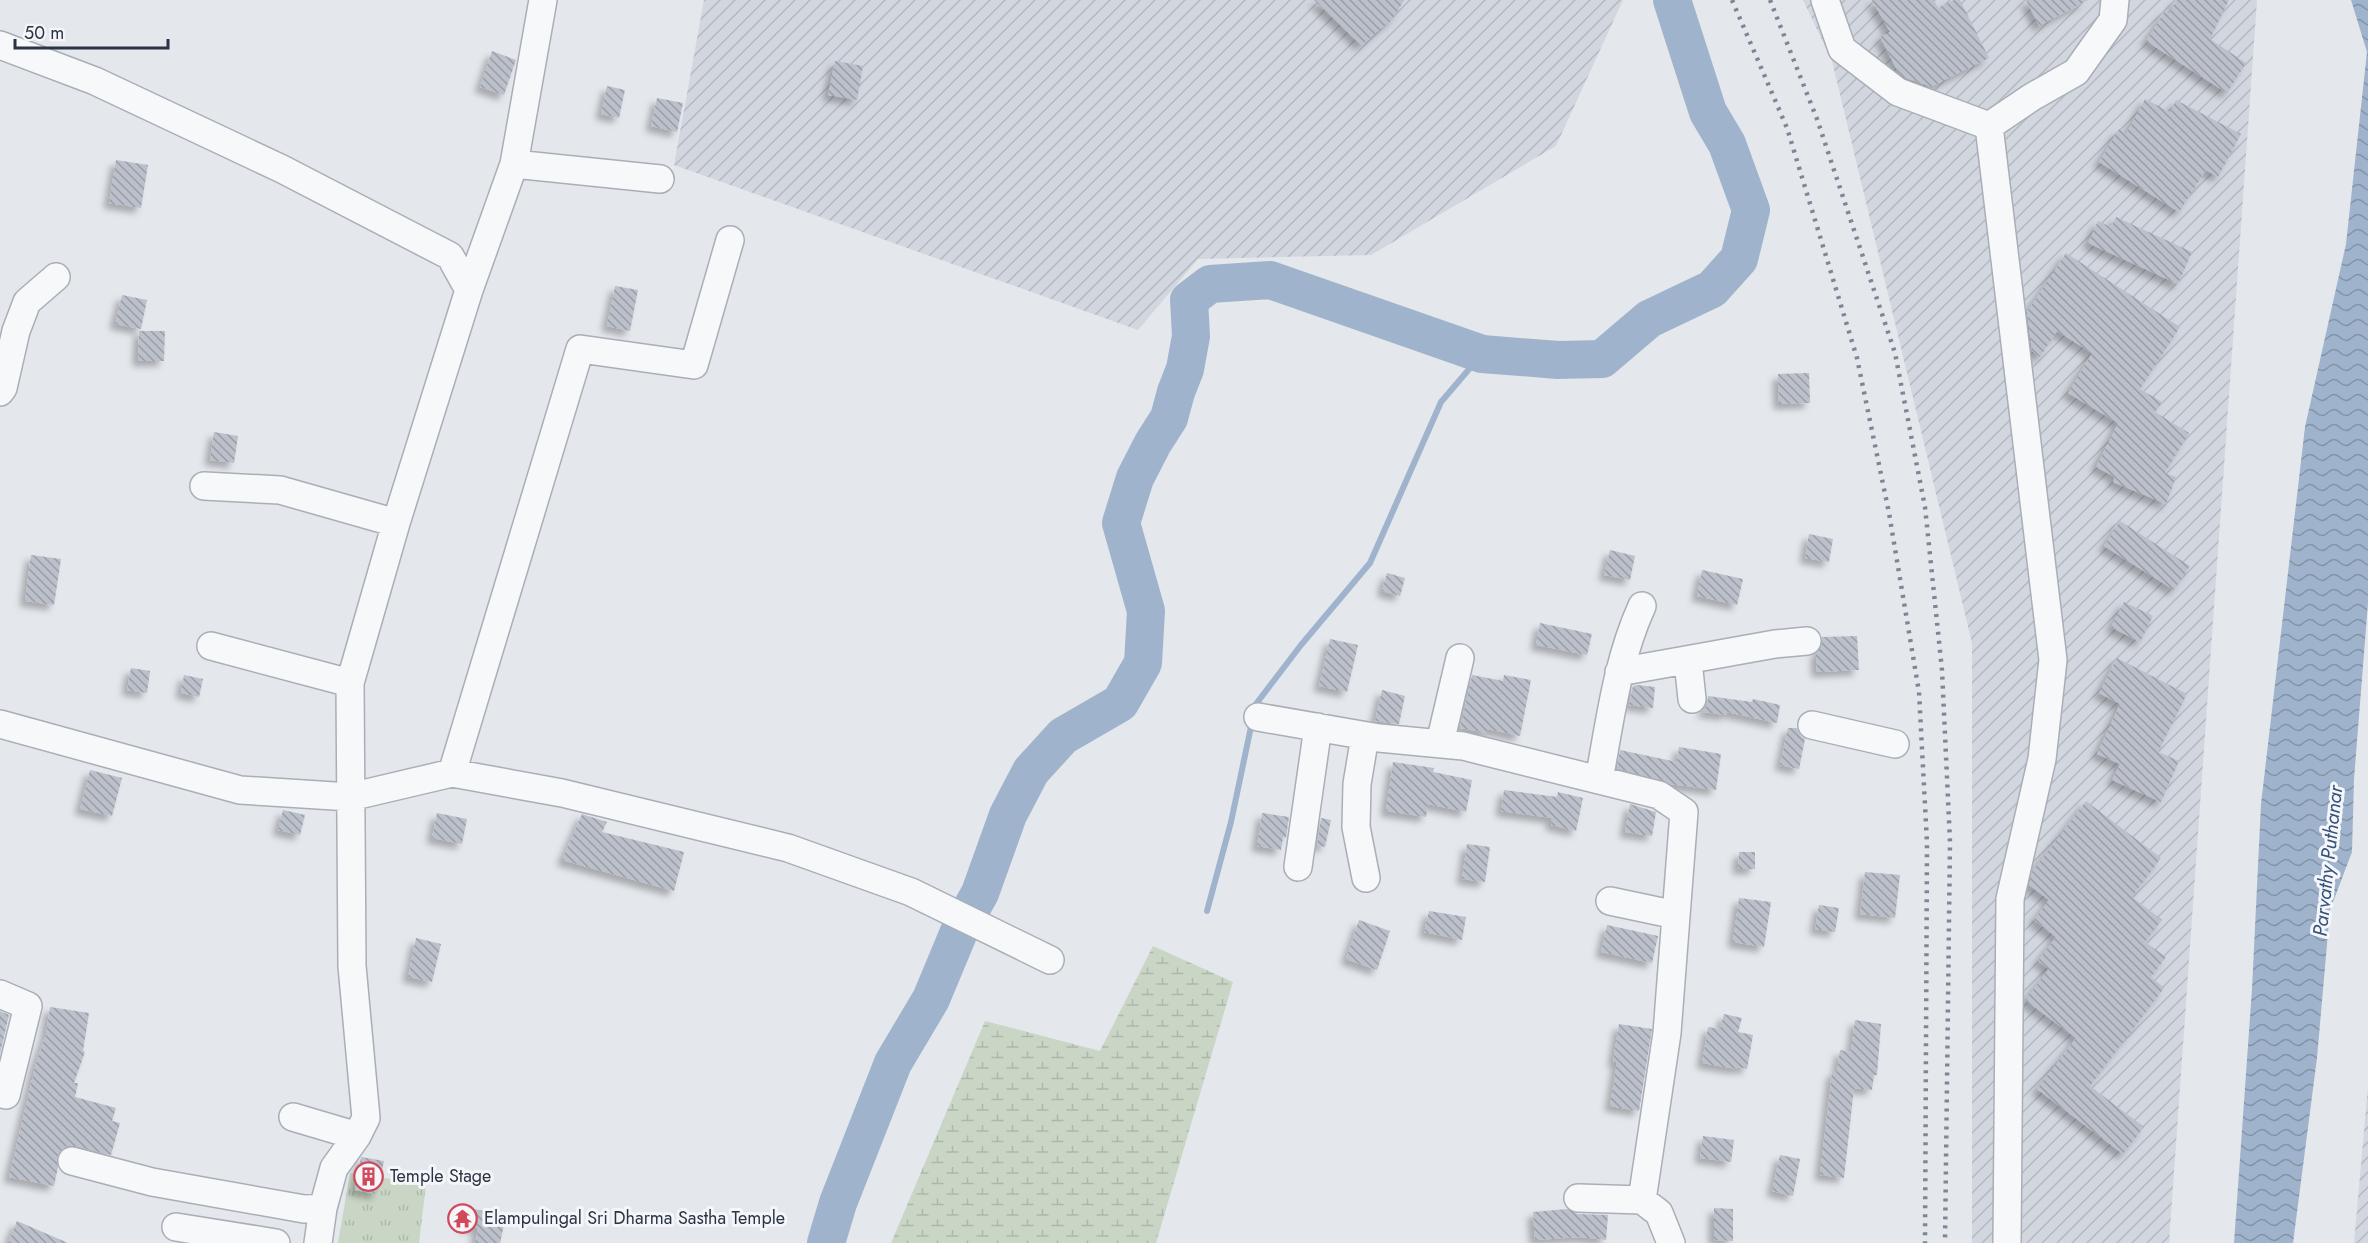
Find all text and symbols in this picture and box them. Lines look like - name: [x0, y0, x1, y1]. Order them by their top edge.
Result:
- scale bar: [15, 12, 168, 50]
- text: 50 m: [24, 20, 64, 46]
- water label: Parvathy Puthanar: [2306, 783, 2350, 938]
- building icon: Temple Stage: [353, 1160, 385, 1192]
- place label: Temple Stage: [390, 1163, 491, 1189]
- temple icon: Elampulingal Sri Dharma Sastha Temple: [447, 1202, 479, 1234]
- place label: Elampulingal Sri Dharma Sastha Temple: [484, 1205, 785, 1231]

